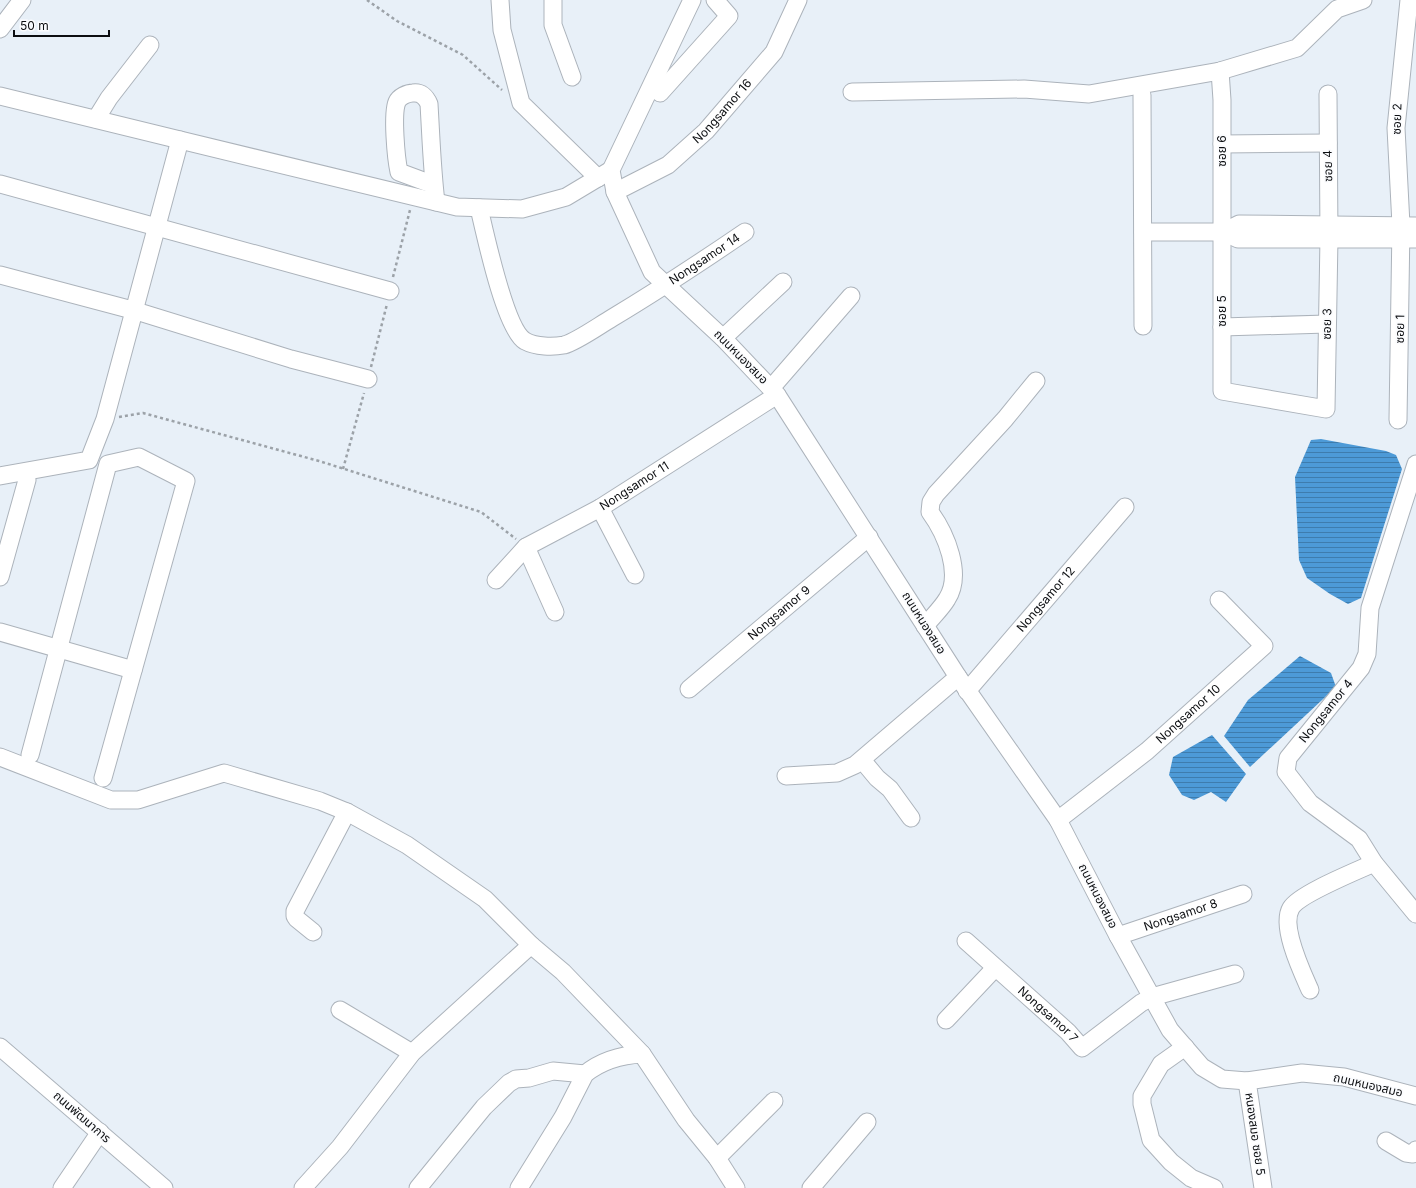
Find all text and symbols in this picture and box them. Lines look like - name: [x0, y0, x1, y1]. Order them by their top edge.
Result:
- scale bar: [14, 12, 109, 38]
- text: 50 m: [20, 18, 49, 33]
- street label: Nongsamor 16: [689, 75, 755, 146]
- street label: ซอย 2: [1388, 103, 1405, 135]
- street label: ซอย 6: [1214, 135, 1229, 167]
- street label: ซอย 4: [1320, 150, 1335, 182]
- street label: Nongsamor 14: [666, 230, 743, 288]
- street label: ซอย 5: [1214, 295, 1229, 327]
- street label: ซอย 3: [1319, 308, 1334, 340]
- street label: ซอย 1: [1392, 314, 1407, 344]
- street label: ถนนหนองสมอ: [711, 326, 772, 387]
- street label: Nongsamor 11: [597, 458, 671, 513]
- street label: Nongsamor 12: [1013, 563, 1078, 635]
- street label: Nongsamor 9: [745, 582, 813, 643]
- street label: ถนนหนองสมอ: [899, 589, 950, 657]
- street label: Nongsamor 4: [1296, 676, 1356, 745]
- street label: Nongsamor 10: [1152, 681, 1223, 747]
- street label: ถนนหนองสมอ: [1076, 861, 1121, 931]
- street label: Nongsamor 8: [1142, 895, 1219, 934]
- street label: Nongsamor 7: [1015, 983, 1082, 1045]
- street label: ถนนหนองสมอ: [1332, 1069, 1404, 1100]
- street label: ถนนพัฒนาการ: [51, 1088, 114, 1146]
- street label: หนองสมอ ซอย 5: [1242, 1091, 1269, 1176]

